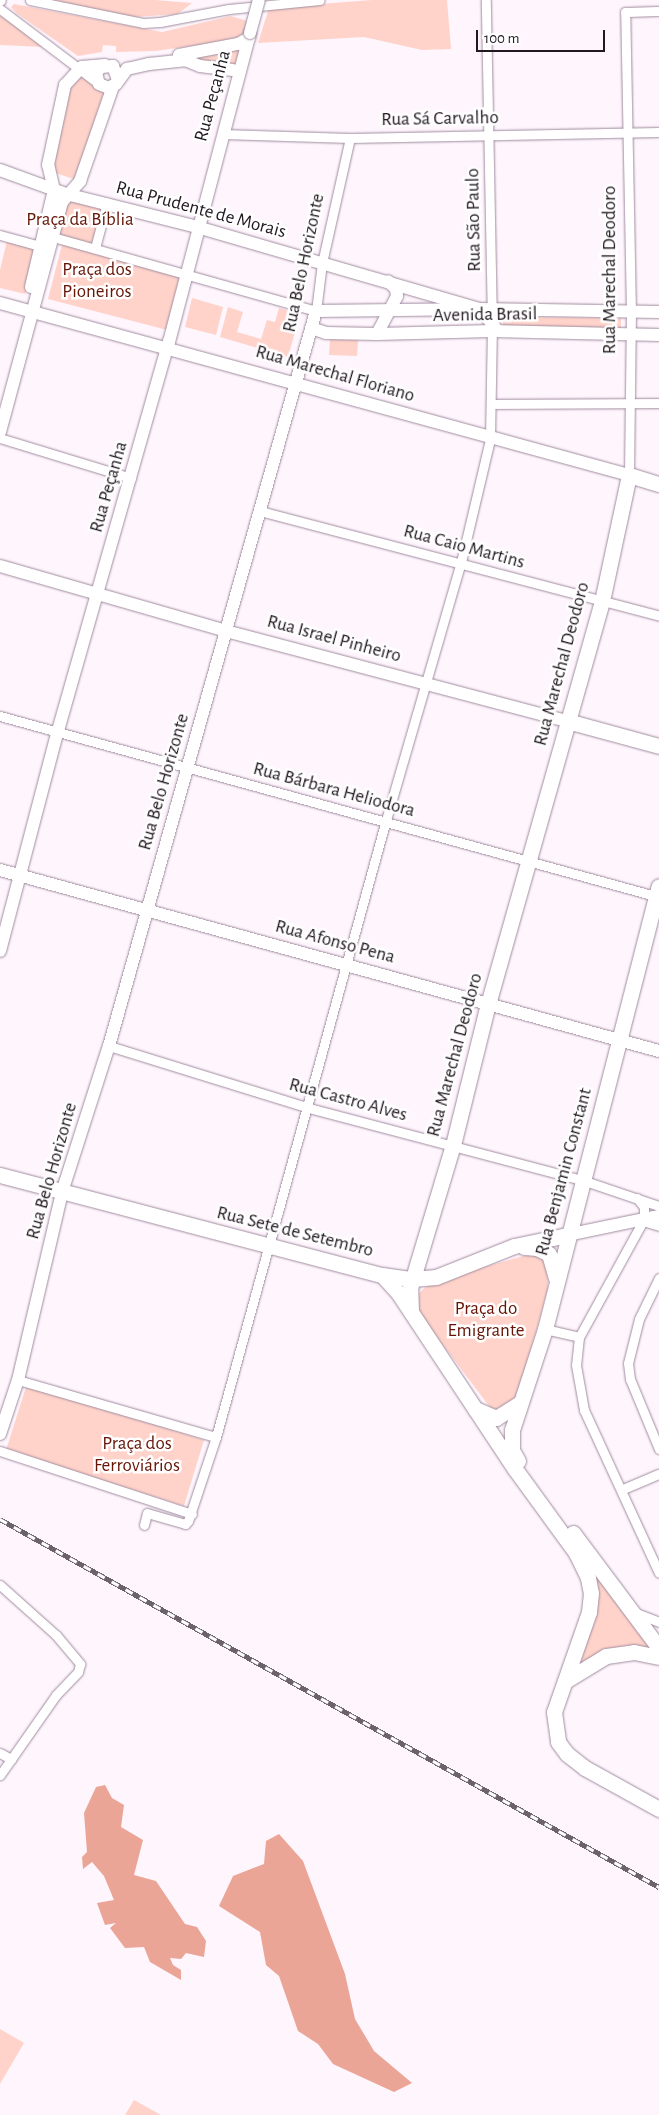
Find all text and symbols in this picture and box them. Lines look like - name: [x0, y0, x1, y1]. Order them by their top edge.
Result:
- scale bar: [479, 20, 608, 52]
- text: 100 m: [484, 31, 519, 46]
- street label: Rua Peçanha: [190, 48, 236, 144]
- street label: Rua Sá Carvalho: [381, 107, 499, 131]
- street label: Rua São Paulo: [462, 168, 486, 272]
- street label: Rua Prudente de Morais: [113, 176, 289, 244]
- street label: Rua Marechal Deodoro: [599, 186, 621, 354]
- street label: Rua Belo Horizonte: [278, 192, 330, 334]
- park label: Praça da Bíblia: [26, 209, 134, 231]
- park label: Praça dos Pioneiros: [62, 259, 132, 303]
- street label: Avenida Brasil: [433, 303, 537, 327]
- street label: Rua Marechal Floriano: [253, 340, 417, 408]
- street label: Rua Peçanha: [85, 439, 133, 535]
- street label: Rua Caio Martins: [401, 520, 527, 574]
- street label: Rua Marechal Deodoro: [529, 580, 595, 748]
- street label: Rua Israel Pinheiro: [265, 610, 403, 668]
- street label: Rua Belo Horizonte: [134, 711, 194, 853]
- street label: Rua Bárbara Heliodora: [251, 757, 417, 823]
- street label: Rua Afonso Pena: [273, 915, 397, 969]
- street label: Rua Marechal Deodoro: [422, 971, 488, 1139]
- street label: Rua Castro Alves: [286, 1073, 410, 1127]
- street label: Rua Benjamin Constant: [531, 1086, 597, 1258]
- street label: Rua Belo Horizonte: [22, 1100, 82, 1242]
- street label: Rua Sete de Setembro: [214, 1202, 376, 1262]
- park label: Praça do Emigrante: [448, 1298, 524, 1342]
- park label: Praça dos Ferroviários: [94, 1433, 180, 1477]

